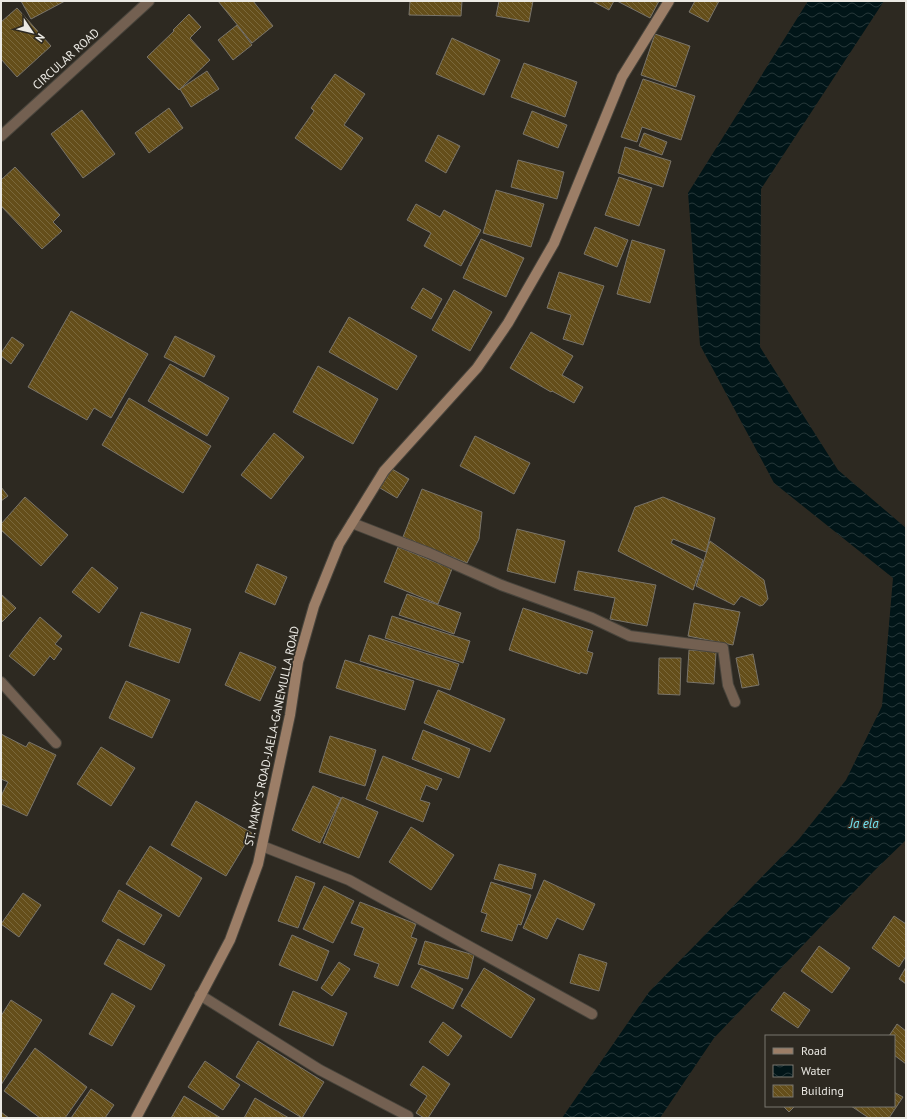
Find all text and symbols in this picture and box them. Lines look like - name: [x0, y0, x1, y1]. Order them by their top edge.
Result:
- north arrow: [12, 12, 52, 52]
- street label: CIRCULAR ROAD: [29, 25, 102, 93]
- text: N: [32, 31, 48, 45]
- street label: ST. MARY'S ROAD-JAELA-GANEMULLA ROAD: [241, 624, 302, 847]
- water label: Ja ela: [848, 815, 879, 832]
- legend: [765, 1035, 895, 1107]
- text: Road: [801, 1043, 826, 1058]
- text: Water: [801, 1063, 831, 1078]
- text: Building: [801, 1083, 844, 1098]

